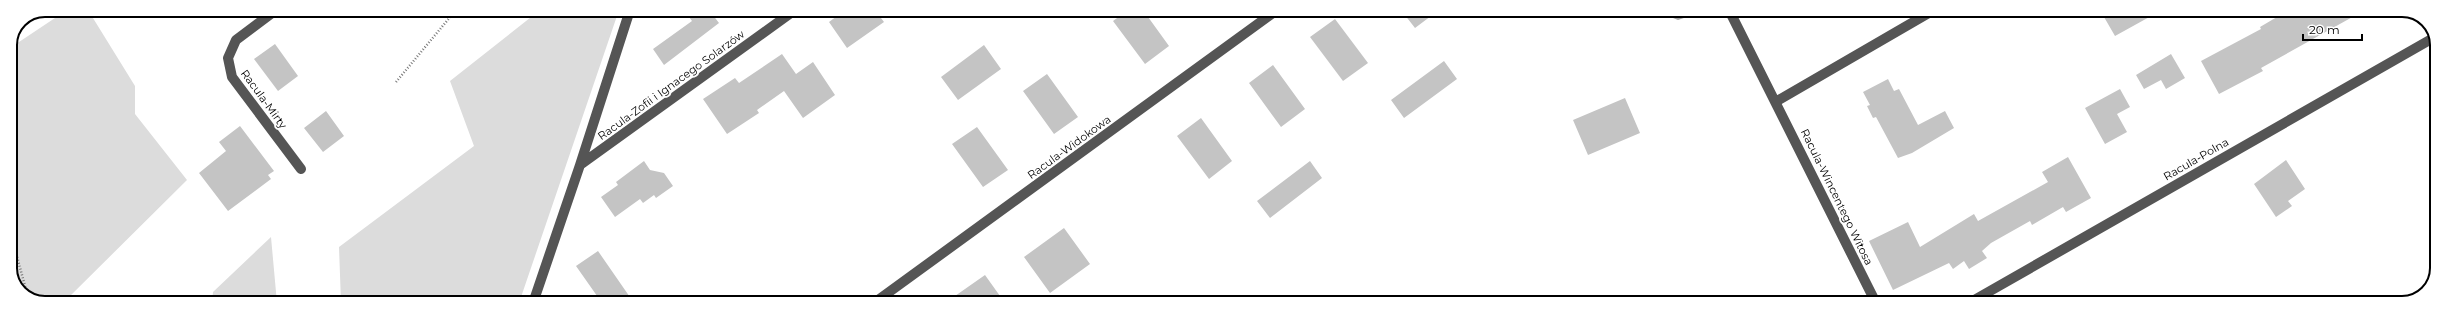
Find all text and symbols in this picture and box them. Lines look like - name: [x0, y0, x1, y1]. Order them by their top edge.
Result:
- scale bar: [2303, 16, 2362, 42]
- text: 20 m: [2309, 22, 2340, 37]
- street label: Racula-Zofii i Ignacego Solarzów: [595, 27, 747, 143]
- street label: Racula-Mirty: [238, 67, 290, 131]
- street label: Racula-Widokowa: [1025, 112, 1113, 182]
- street label: Racula-Wincentego Witosa: [1798, 126, 1876, 268]
- street label: Racula-Polna: [2161, 135, 2231, 183]

